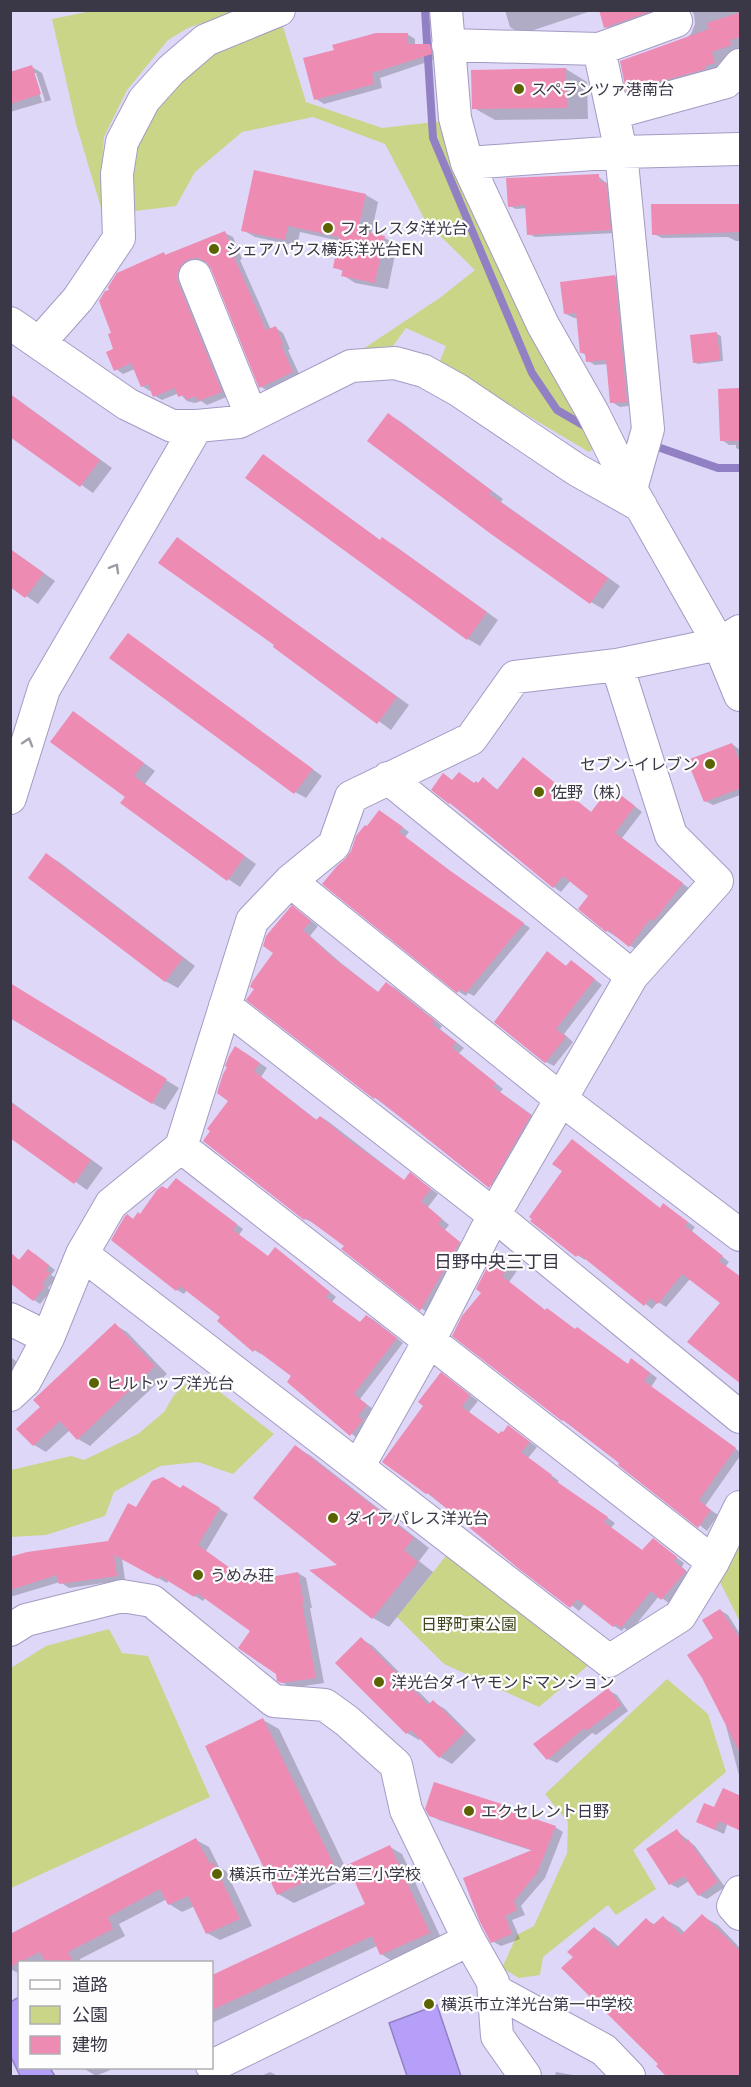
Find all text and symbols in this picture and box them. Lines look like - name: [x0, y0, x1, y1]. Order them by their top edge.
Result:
- place label: スペランツァ港南台: [531, 80, 674, 99]
- marker: スペランツァ港南台: [512, 82, 526, 96]
- place label: フォレスタ洋光台: [340, 219, 468, 238]
- marker: フォレスタ洋光台: [321, 221, 335, 235]
- place label: シェアハウス横浜洋光台EN: [226, 240, 423, 259]
- marker: シェアハウス横浜洋光台EN: [207, 242, 221, 256]
- one-way arrow: [108, 564, 119, 574]
- one-way arrow: [21, 737, 33, 748]
- place label: セブン-イレブン: [580, 755, 698, 774]
- marker: セブン-イレブン: [703, 757, 717, 771]
- place label: 佐野（株）: [551, 783, 631, 802]
- marker: 佐野（株）: [532, 785, 546, 799]
- district label: 日野中央三丁目: [434, 1251, 560, 1272]
- place label: ヒルトップ洋光台: [106, 1374, 234, 1393]
- marker: ヒルトップ洋光台: [87, 1376, 101, 1390]
- place label: ダイアパレス洋光台: [345, 1509, 489, 1528]
- marker: ダイアパレス洋光台: [326, 1511, 340, 1525]
- place label: うめみ荘: [210, 1566, 274, 1585]
- marker: うめみ荘: [191, 1568, 205, 1582]
- park label: 日野町東公園: [421, 1615, 517, 1634]
- place label: 洋光台ダイヤモンドマンション: [391, 1673, 615, 1692]
- marker: 洋光台ダイヤモンドマンション: [372, 1675, 386, 1689]
- place label: エクセレント日野: [481, 1802, 609, 1821]
- marker: エクセレント日野: [462, 1804, 476, 1818]
- place label: 横浜市立洋光台第三小学校: [229, 1865, 421, 1884]
- marker: 横浜市立洋光台第三小学校: [210, 1867, 224, 1881]
- legend: [18, 1961, 213, 2069]
- text: 道路: [72, 1974, 108, 1995]
- place label: 横浜市立洋光台第一中学校: [441, 1995, 633, 2014]
- marker: 横浜市立洋光台第一中学校: [422, 1997, 436, 2011]
- text: 公園: [72, 2004, 108, 2025]
- text: 建物: [72, 2034, 108, 2055]

